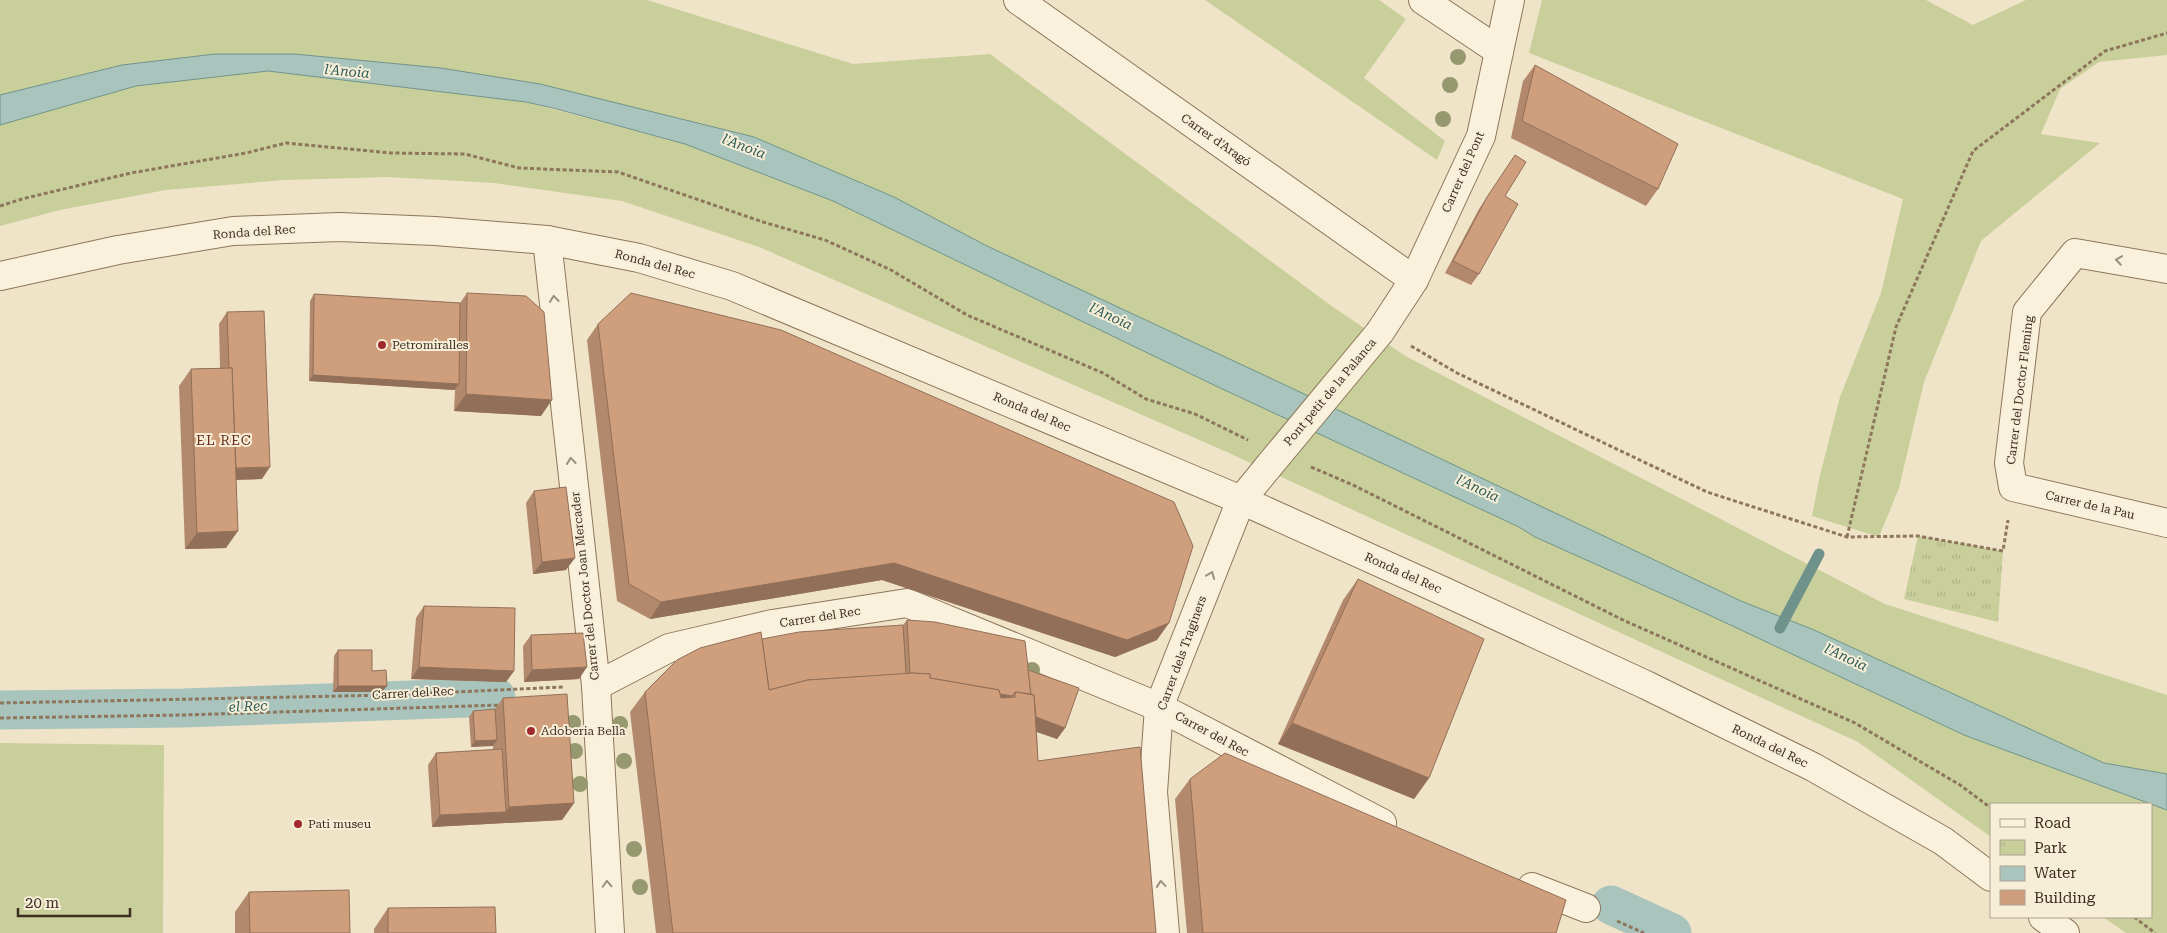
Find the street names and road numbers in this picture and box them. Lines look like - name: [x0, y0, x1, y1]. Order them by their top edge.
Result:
- street label: Carrer d'Aragó: [1178, 111, 1254, 169]
- street label: Carrer del Pont: [1439, 129, 1487, 215]
- street label: Ronda del Rec: [212, 222, 296, 242]
- street label: Ronda del Rec: [613, 247, 697, 282]
- street label: Carrer del Doctor Fleming: [2004, 314, 2036, 465]
- street label: Pont petit de la Palanca: [1281, 335, 1379, 449]
- street label: Ronda del Rec: [991, 389, 1073, 435]
- street label: Carrer de la Pau: [2044, 488, 2137, 522]
- street label: Carrer del Doctor Joan Mercader: [568, 491, 602, 681]
- street label: Ronda del Rec: [1362, 550, 1444, 596]
- street label: Carrer dels Traginers: [1155, 594, 1209, 712]
- street label: Carrer del Rec: [778, 604, 862, 630]
- street label: Carrer del Rec: [372, 684, 455, 702]
- street label: Carrer del Rec: [1173, 709, 1252, 760]
- street label: Ronda del Rec: [1730, 722, 1811, 771]

